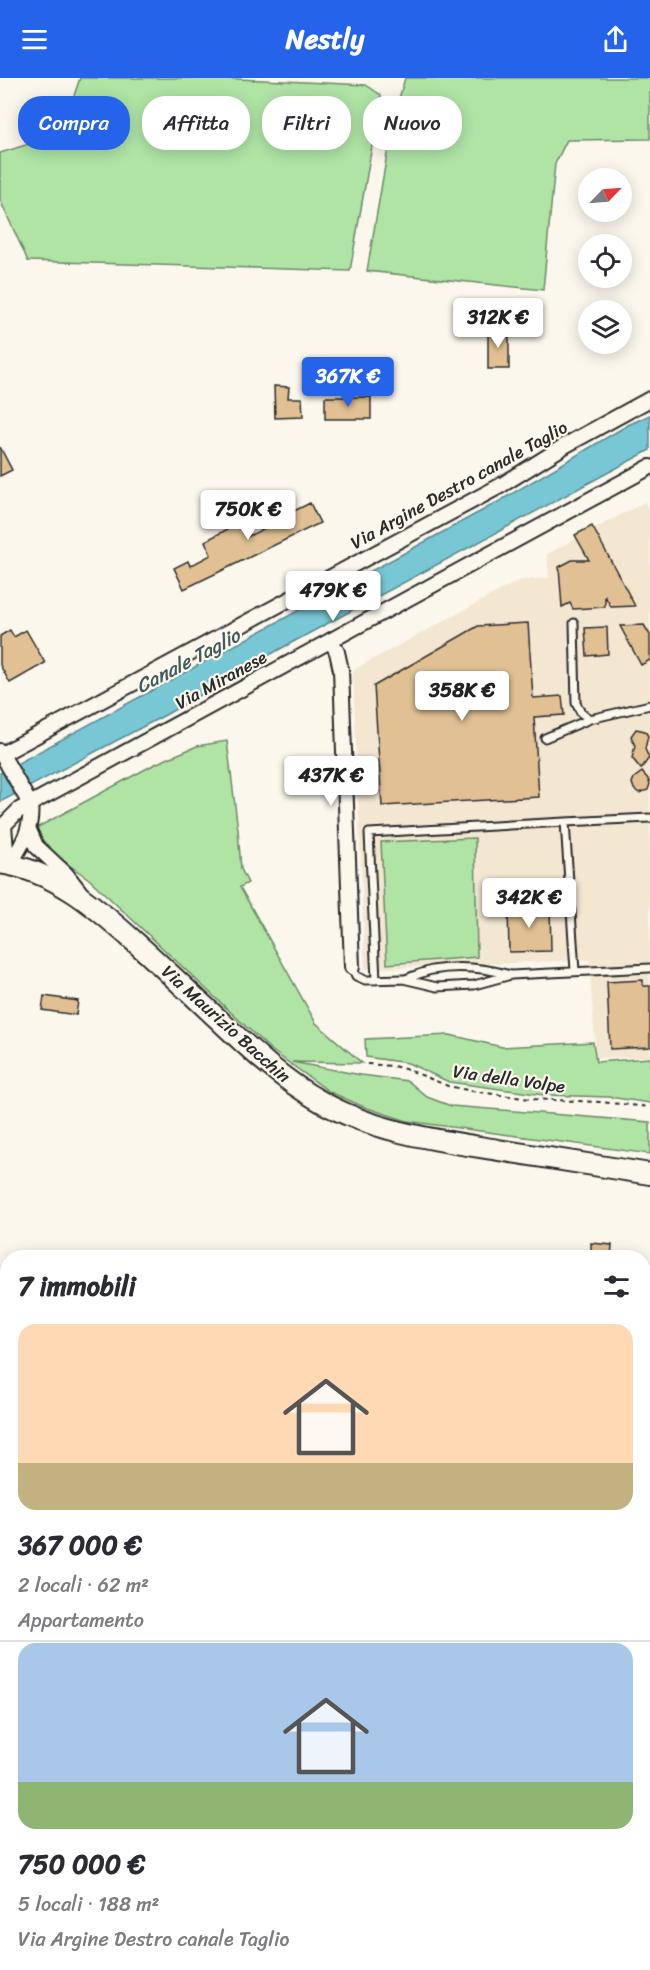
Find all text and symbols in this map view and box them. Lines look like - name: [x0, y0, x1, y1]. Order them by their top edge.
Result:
- text: Nestly: [286, 15, 364, 63]
- icon: menu: [18, 23, 51, 56]
- icon: share: [599, 23, 632, 56]
- chip: Compra: [18, 96, 130, 150]
- chip: Affitta: [142, 96, 250, 150]
- chip: Filtri: [262, 96, 351, 150]
- chip: Nuovo: [363, 96, 462, 150]
- north arrow: [578, 168, 632, 222]
- map controls: [578, 168, 632, 354]
- button: locate: [578, 234, 632, 288]
- pin: 312K €: [449, 298, 547, 349]
- text: 312K €: [467, 300, 529, 335]
- button: layers: [578, 300, 632, 354]
- pin: 367K €: [299, 357, 397, 408]
- text: 367K €: [316, 359, 380, 394]
- street label: Via Argine Destro canale Taglio: [344, 412, 574, 558]
- pin: 750K €: [199, 490, 297, 541]
- text: 750K €: [215, 492, 281, 527]
- pin: 479K €: [284, 571, 382, 622]
- text: 479K €: [300, 573, 366, 608]
- water label: Canale Taglio: [129, 618, 248, 703]
- street label: Via Miranese: [169, 641, 273, 719]
- pin: 358K €: [413, 671, 511, 722]
- text: 358K €: [429, 673, 495, 708]
- pin: 437K €: [282, 756, 380, 807]
- text: 437K €: [298, 758, 364, 793]
- pin: 342K €: [480, 878, 578, 929]
- text: 342K €: [496, 880, 562, 915]
- street label: Via Maurizio Bacchin: [154, 957, 298, 1091]
- street label: Via della Volpe: [451, 1055, 568, 1103]
- text: 7 immobili: [18, 1263, 136, 1309]
- icon: filters: [600, 1270, 633, 1303]
- icon: home: [272, 1363, 380, 1471]
- text: 367 000 €: [18, 1522, 142, 1568]
- text: 2 locali · 62 m²: [18, 1568, 149, 1603]
- text: Appartamento: [18, 1603, 144, 1638]
- icon: home: [272, 1682, 380, 1790]
- text: 750 000 €: [18, 1841, 145, 1887]
- text: 5 locali · 188 m²: [18, 1887, 159, 1922]
- text: Via Argine Destro canale Taglio: [18, 1922, 289, 1957]

